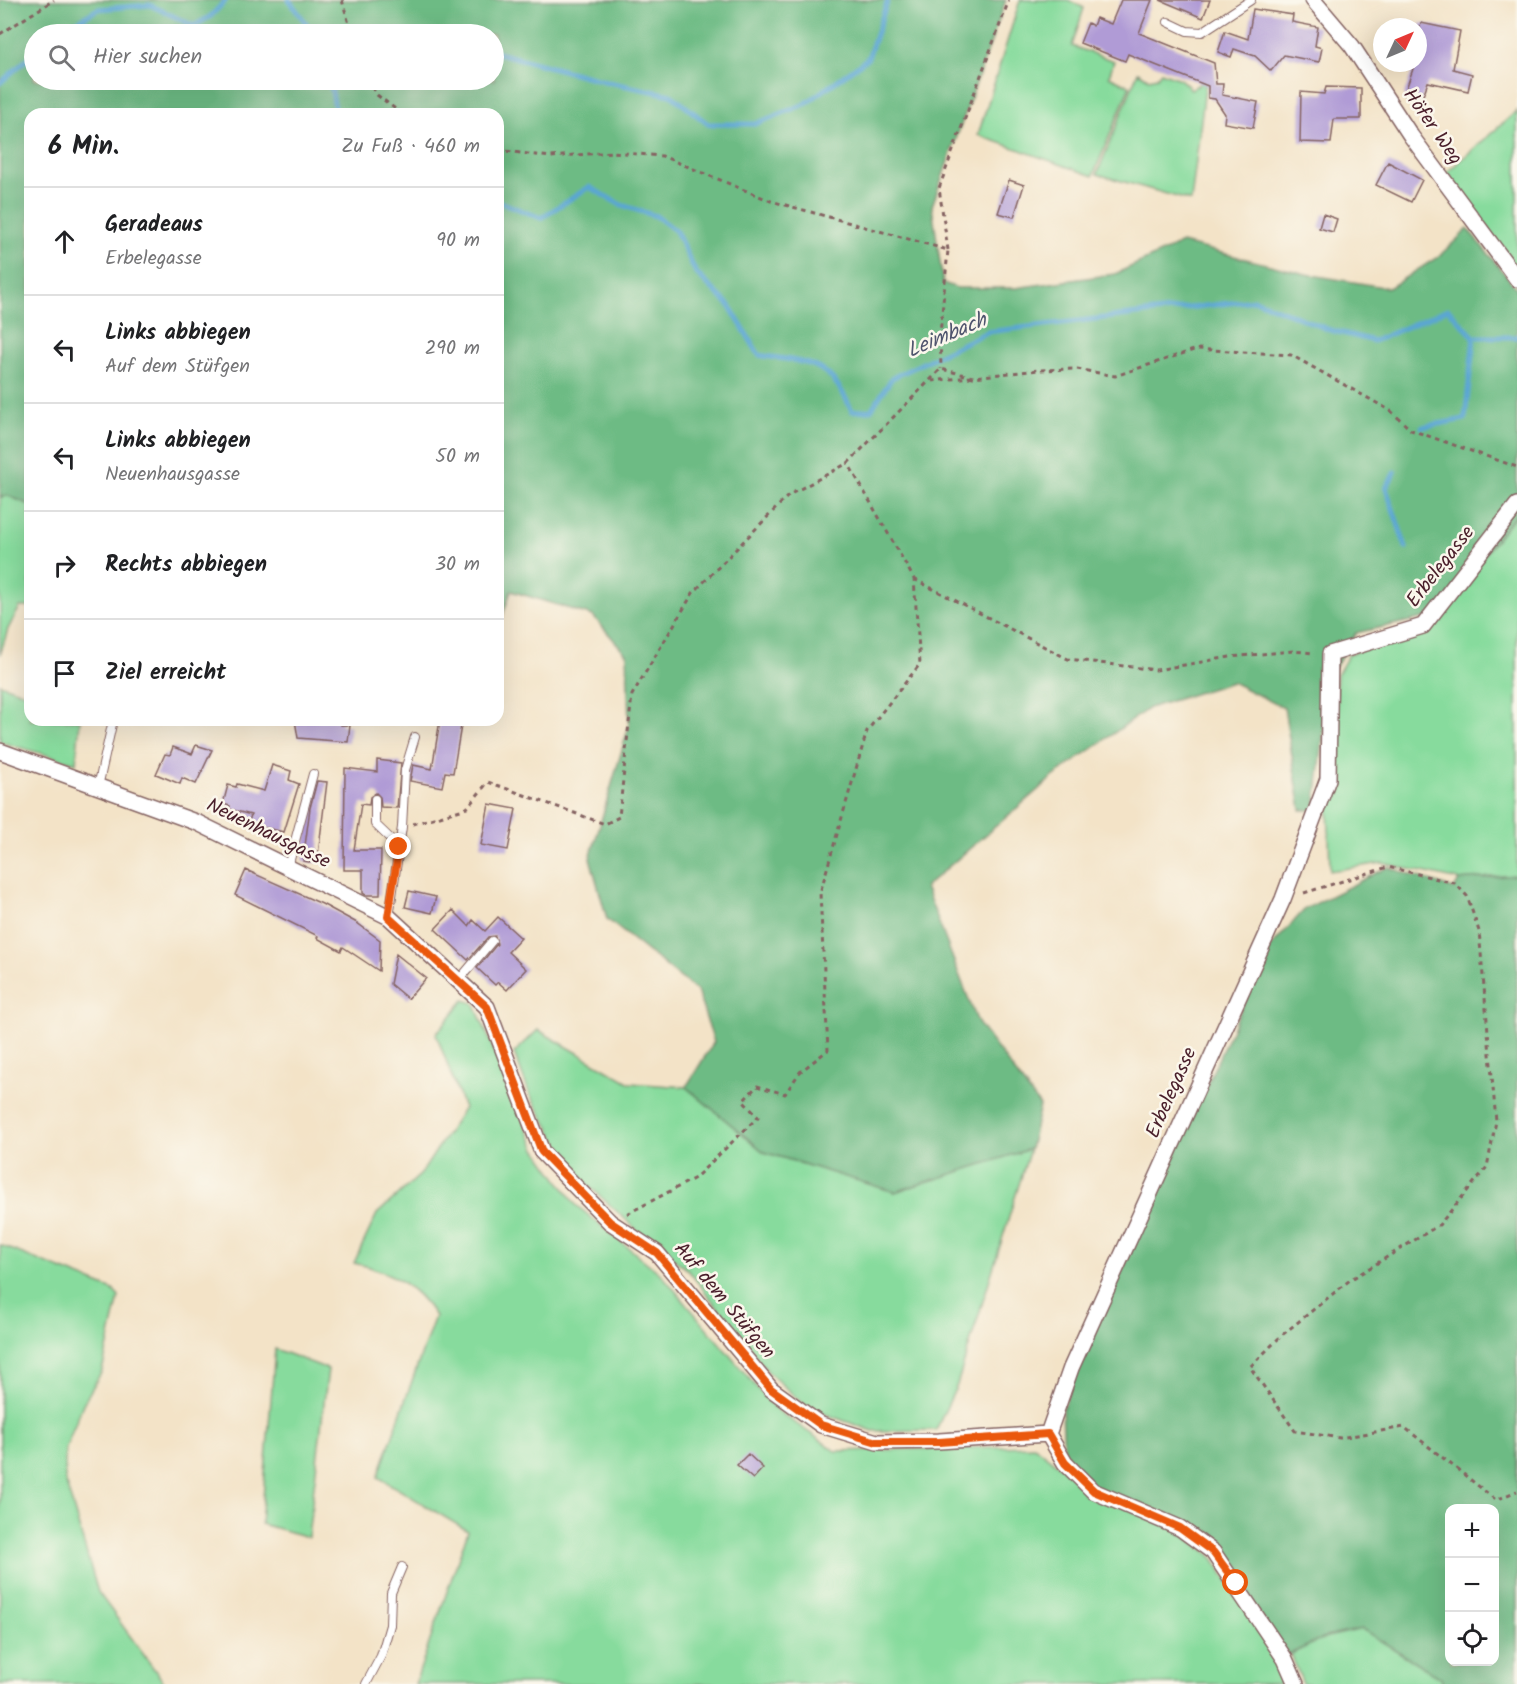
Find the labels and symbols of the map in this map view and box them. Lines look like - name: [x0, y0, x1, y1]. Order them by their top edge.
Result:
- north arrow: [1373, 18, 1427, 72]
- street label: Höfer Weg: [1394, 82, 1470, 172]
- water label: Leimbach: [902, 304, 994, 368]
- street label: Erbelegasse: [1399, 519, 1483, 615]
- street label: Neuenhausgasse: [200, 790, 336, 878]
- route end: [385, 833, 411, 859]
- street label: Erbelegasse: [1138, 1042, 1206, 1144]
- street label: Auf dem Stüfgen: [665, 1235, 783, 1367]
- route start: [1222, 1569, 1248, 1595]

